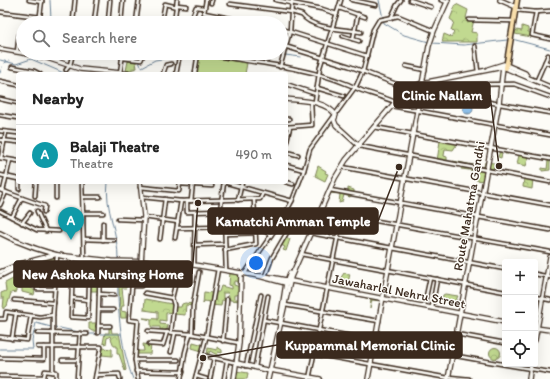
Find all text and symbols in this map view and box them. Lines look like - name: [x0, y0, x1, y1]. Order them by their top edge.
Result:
- search box: [16, 16, 288, 60]
- icon: search: [30, 27, 52, 49]
- text: Search here: [62, 29, 137, 47]
- callout: Clinic Nallam: [394, 82, 490, 108]
- text: Clinic Nallam: [401, 87, 483, 104]
- text: Nearby: [32, 88, 84, 108]
- text: Balaji Theatre: [70, 138, 159, 156]
- street label: Route Mahatma Gandhi: [450, 140, 488, 272]
- text: A: [41, 147, 49, 162]
- text: 490 m: [236, 147, 272, 162]
- text: Theatre: [70, 156, 113, 171]
- pin: A: [58, 207, 84, 240]
- callout: Kamatchi Amman Temple: [208, 208, 378, 234]
- text: Kamatchi Amman Temple: [215, 213, 371, 230]
- your location: [246, 253, 266, 273]
- map controls: [502, 259, 538, 367]
- button: +: [502, 259, 538, 295]
- callout: New Ashoka Nursing Home: [14, 261, 192, 287]
- text: New Ashoka Nursing Home: [22, 266, 184, 283]
- street label: Jawaharlal Nehru Street: [331, 271, 467, 311]
- button: −: [502, 295, 538, 331]
- button: locate: [502, 331, 538, 367]
- callout: Kuppammal Memorial Clinic: [277, 332, 462, 358]
- text: Kuppammal Memorial Clinic: [285, 337, 456, 354]

